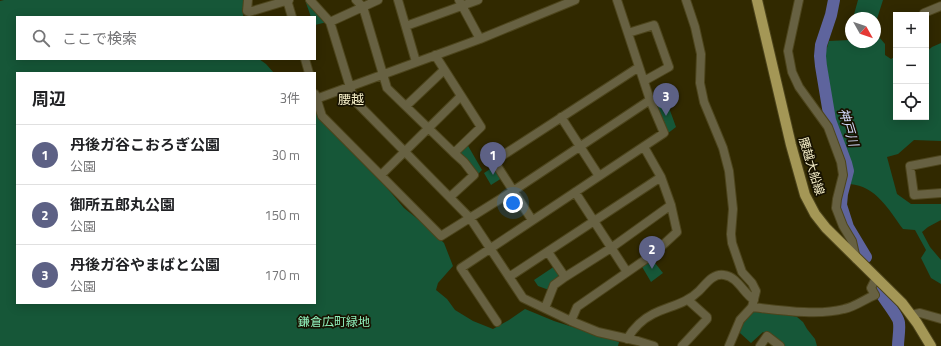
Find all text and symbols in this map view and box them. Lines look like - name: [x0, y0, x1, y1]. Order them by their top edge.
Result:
- north arrow: [845, 12, 881, 48]
- map controls: [893, 12, 929, 120]
- button: +: [893, 12, 929, 48]
- search box: [16, 16, 316, 60]
- icon: search: [30, 27, 52, 49]
- text: ここで検索: [62, 27, 137, 50]
- button: −: [893, 48, 929, 84]
- pin: 3: [653, 83, 679, 116]
- button: locate: [893, 84, 929, 120]
- text: 周辺: [32, 86, 66, 112]
- text: 3件: [280, 88, 300, 108]
- district label: 腰越: [338, 89, 364, 109]
- water label: 神戸川: [834, 105, 865, 150]
- text: 丹後ガ谷こおろぎ公園: [70, 133, 220, 156]
- street label: 腰越大船線: [794, 135, 830, 197]
- pin: 1: [480, 142, 506, 175]
- text: 1: [41, 145, 49, 165]
- text: 30 m: [272, 145, 300, 165]
- text: 公園: [70, 156, 96, 176]
- text: 御所五郎丸公園: [70, 193, 175, 216]
- your location: [503, 193, 523, 213]
- text: 2: [41, 205, 49, 225]
- text: 150 m: [264, 205, 300, 225]
- text: 公園: [70, 216, 96, 236]
- pin: 2: [639, 236, 665, 269]
- text: 丹後ガ谷やまばと公園: [70, 253, 220, 276]
- text: 3: [41, 265, 49, 285]
- text: 170 m: [264, 265, 300, 285]
- text: 公園: [70, 276, 96, 296]
- park label: 鎌倉広町緑地: [298, 312, 370, 331]

